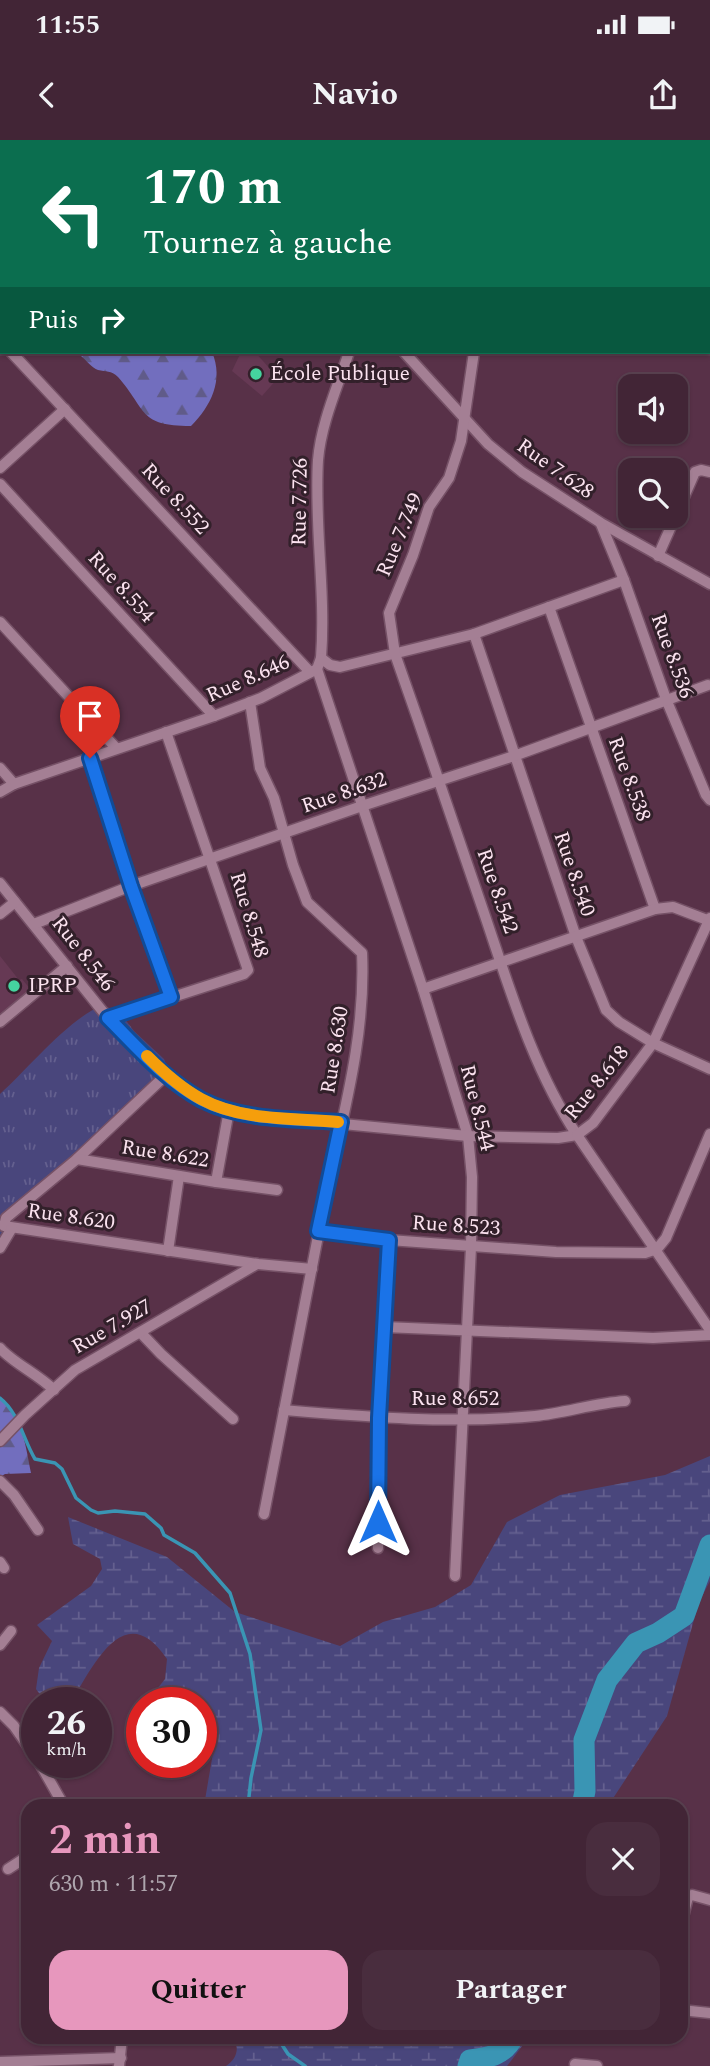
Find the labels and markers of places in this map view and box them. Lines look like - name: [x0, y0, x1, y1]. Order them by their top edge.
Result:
- place label: École Publique: [270, 358, 410, 390]
- marker: École Publique: [248, 366, 264, 382]
- pin: [60, 686, 120, 758]
- place label: IPRP: [28, 970, 77, 1002]
- marker: IPRP: [6, 978, 22, 994]

